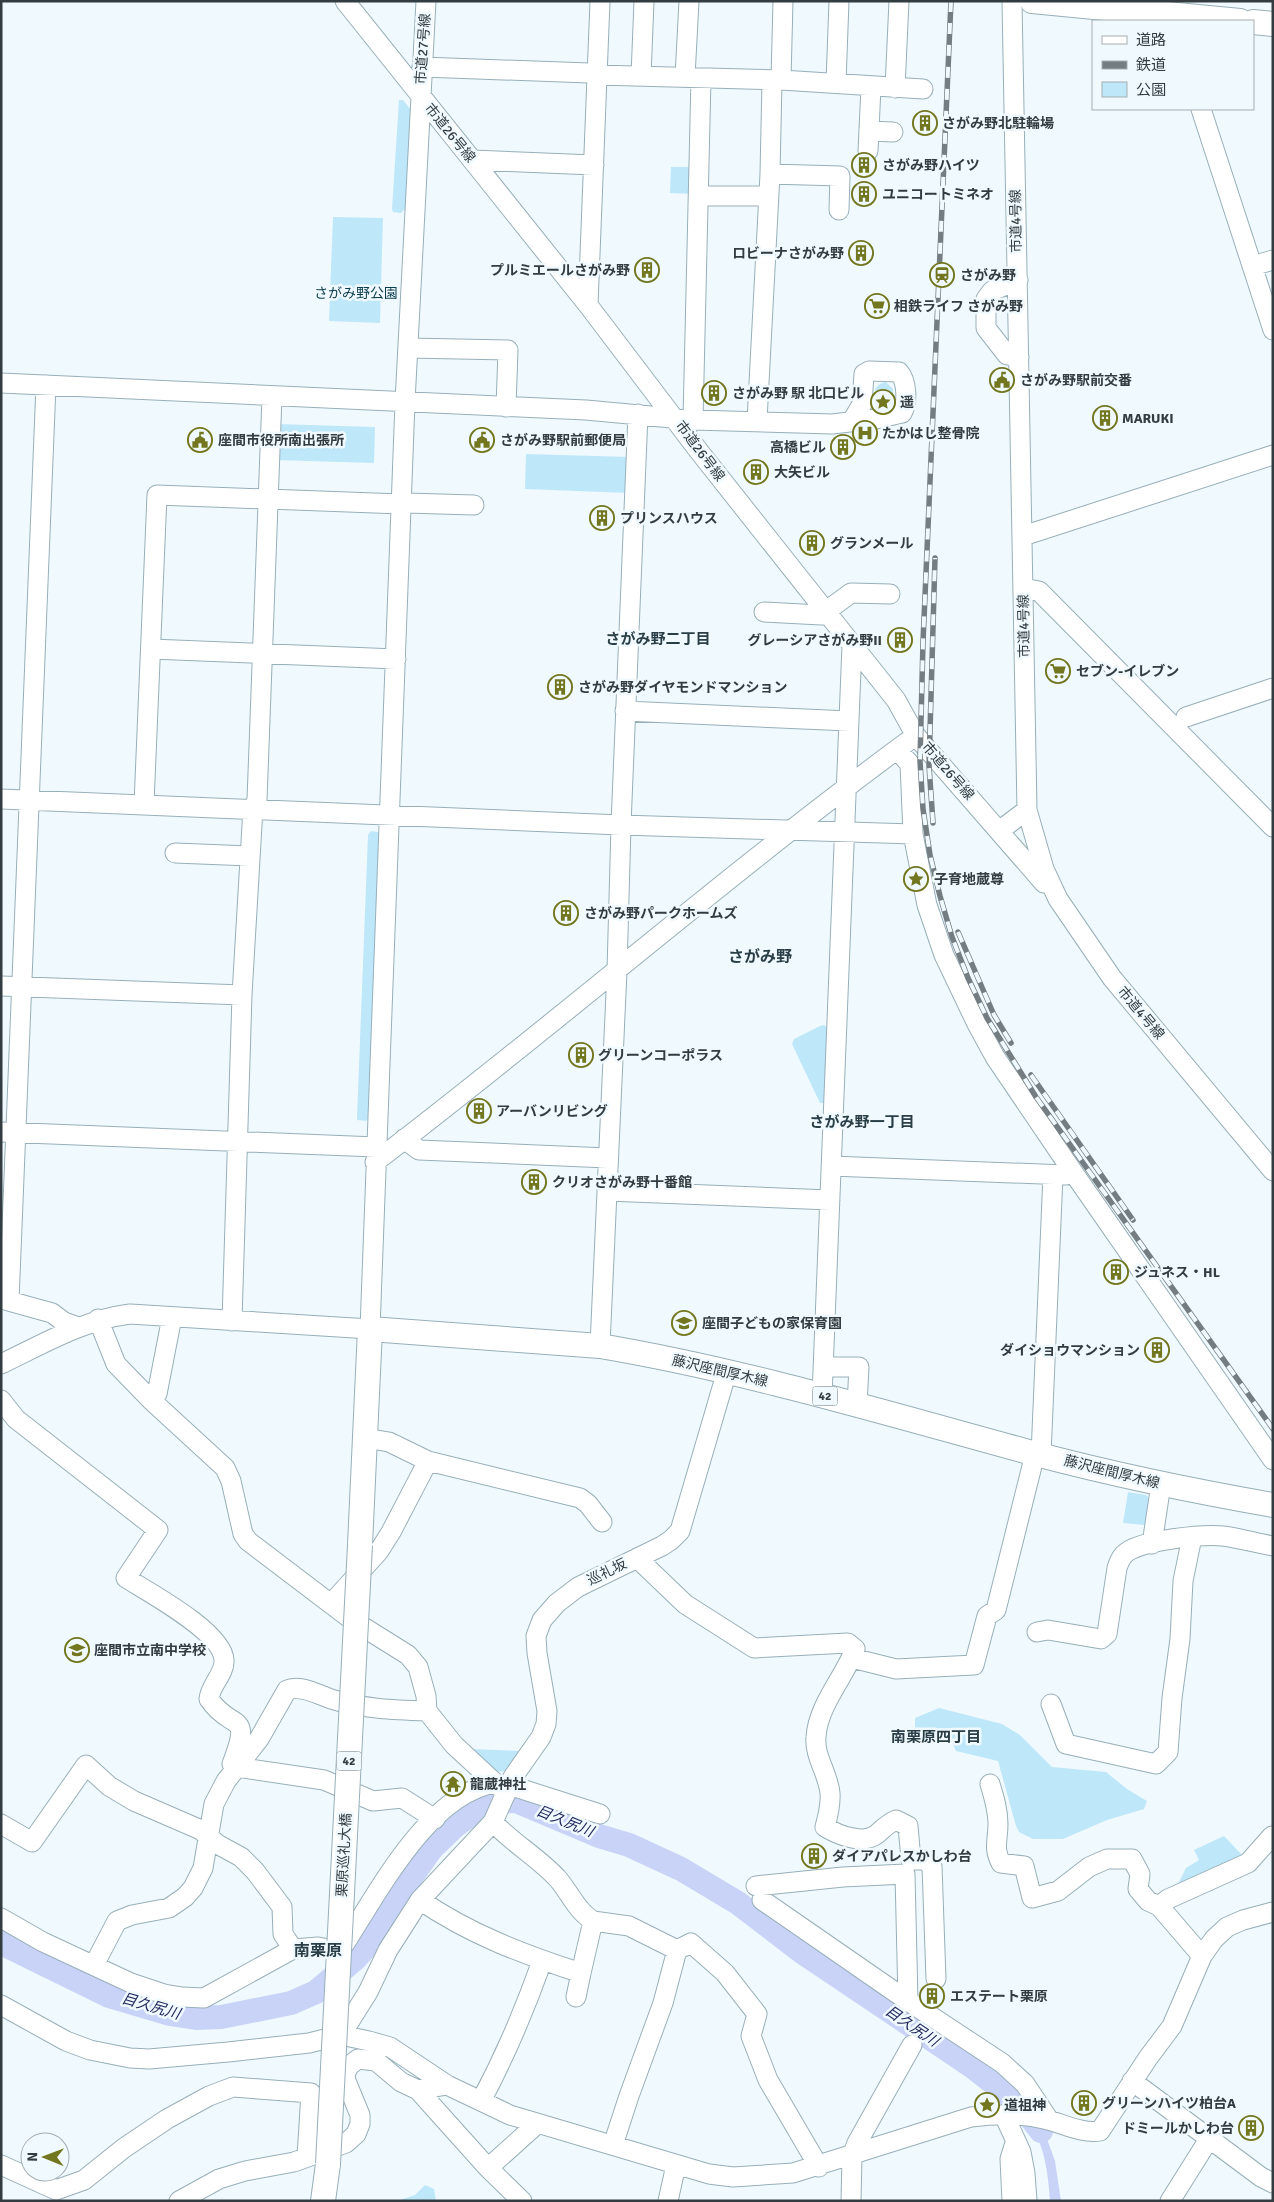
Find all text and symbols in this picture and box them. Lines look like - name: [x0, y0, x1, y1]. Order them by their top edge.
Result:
- street label: 市道27号線: [412, 13, 434, 85]
- legend: [1092, 20, 1254, 110]
- text: 道路: [1136, 31, 1166, 49]
- text: 鉄道: [1136, 56, 1166, 74]
- text: 公園: [1136, 81, 1166, 99]
- street label: 市道26号線: [421, 100, 479, 166]
- building icon: さがみ野北駐輪場: [912, 110, 938, 136]
- place label: さがみ野北駐輪場: [942, 115, 1054, 132]
- building icon: さがみ野ハイツ: [851, 152, 877, 178]
- place label: さがみ野ハイツ: [882, 157, 980, 174]
- building icon: ユニコートミネオ: [851, 181, 877, 207]
- place label: ユニコートミネオ: [882, 186, 994, 203]
- street label: 市道4号線: [1007, 189, 1025, 253]
- building icon: ロビーナさがみ野: [848, 240, 874, 266]
- place label: ロビーナさがみ野: [732, 245, 844, 262]
- building icon: プルミエールさがみ野: [634, 257, 660, 283]
- place label: プルミエールさがみ野: [490, 262, 630, 279]
- station icon: さがみ野: [929, 262, 955, 288]
- place label: さがみ野: [960, 267, 1016, 284]
- park label: さがみ野公園: [314, 285, 398, 302]
- supermarket icon: 相鉄ライフ さがみ野: [864, 293, 890, 319]
- place label: 相鉄ライフ さがみ野: [894, 298, 1023, 315]
- public building icon: さがみ野駅前交番: [989, 367, 1015, 393]
- place label: さがみ野駅前交番: [1020, 372, 1132, 389]
- building icon: さがみ野 駅 北口ビル: [701, 380, 727, 406]
- place label: さがみ野 駅 北口ビル: [732, 385, 864, 402]
- place icon: 遥: [870, 389, 896, 415]
- place label: 遥: [900, 394, 914, 411]
- building icon: MARUKI: [1092, 405, 1118, 431]
- place label: MARUKI: [1122, 410, 1174, 427]
- street label: 市道26号線: [672, 417, 728, 485]
- hospital icon: たかはし整骨院: [852, 420, 878, 446]
- place label: たかはし整骨院: [882, 425, 979, 442]
- public building icon: 座間市役所南出張所: [187, 427, 213, 453]
- public building icon: さがみ野駅前郵便局: [469, 427, 495, 453]
- place label: 座間市役所南出張所: [218, 432, 344, 449]
- place label: さがみ野駅前郵便局: [500, 432, 626, 449]
- building icon: 高橋ビル: [830, 434, 856, 460]
- place label: 高橋ビル: [770, 439, 826, 456]
- building icon: 大矢ビル: [743, 459, 769, 485]
- place label: 大矢ビル: [774, 464, 830, 481]
- building icon: プリンスハウス: [589, 505, 615, 531]
- place label: プリンスハウス: [620, 510, 718, 527]
- building icon: グランメール: [799, 530, 825, 556]
- place label: グランメール: [830, 535, 914, 552]
- street label: 市道4号線: [1015, 594, 1033, 658]
- building icon: グレーシアさがみ野II: [887, 627, 913, 653]
- district label: さがみ野二丁目: [605, 630, 711, 648]
- place label: グレーシアさがみ野II: [747, 632, 882, 649]
- supermarket icon: セブン-イレブン: [1045, 658, 1071, 684]
- place label: セブン-イレブン: [1076, 663, 1179, 680]
- building icon: さがみ野ダイヤモンドマンション: [547, 674, 573, 700]
- place label: さがみ野ダイヤモンドマンション: [578, 679, 788, 696]
- street label: 市道26号線: [918, 739, 978, 803]
- place icon: 子育地蔵尊: [903, 866, 929, 892]
- place label: 子育地蔵尊: [934, 871, 1004, 888]
- building icon: さがみ野パークホームズ: [553, 900, 579, 926]
- place label: さがみ野パークホームズ: [584, 905, 738, 922]
- district label: さがみ野: [728, 947, 792, 967]
- street label: 市道4号線: [1114, 983, 1168, 1043]
- building icon: グリーンコーポラス: [568, 1042, 594, 1068]
- place label: グリーンコーポラス: [598, 1047, 723, 1064]
- building icon: アーバンリビング: [466, 1098, 492, 1124]
- place label: アーバンリビング: [496, 1103, 608, 1120]
- district label: さがみ野一丁目: [809, 1113, 915, 1131]
- building icon: クリオさがみ野十番館: [521, 1169, 547, 1195]
- place label: クリオさがみ野十番館: [552, 1174, 692, 1191]
- building icon: ジュネス・HL: [1103, 1259, 1129, 1285]
- place label: ジュネス・HL: [1134, 1264, 1221, 1281]
- school or university icon: 座間子どもの家保育園: [671, 1310, 697, 1336]
- place label: 座間子どもの家保育園: [702, 1315, 842, 1332]
- building icon: ダイショウマンション: [1144, 1337, 1170, 1363]
- place label: ダイショウマンション: [1000, 1342, 1140, 1359]
- street label: 藤沢座間厚木線: [670, 1352, 770, 1390]
- road number: 42: [812, 1386, 838, 1405]
- street label: 藤沢座間厚木線: [1062, 1452, 1162, 1492]
- street label: 巡礼坂: [584, 1555, 630, 1589]
- school or university icon: 座間市立南中学校: [64, 1637, 90, 1663]
- place label: 座間市立南中学校: [94, 1642, 206, 1659]
- district label: 南栗原四丁目: [891, 1728, 981, 1746]
- road number: 42: [336, 1752, 362, 1770]
- temple icon: 龍蔵神社: [440, 1771, 466, 1797]
- place label: 龍蔵神社: [470, 1776, 526, 1793]
- water label: 目久尻川: [534, 1801, 598, 1841]
- street label: 栗原巡礼大橋: [333, 1813, 355, 1897]
- building icon: ダイアパレスかしわ台: [801, 1843, 827, 1869]
- place label: ダイアパレスかしわ台: [832, 1848, 972, 1865]
- district label: 南栗原: [294, 1941, 342, 1961]
- building icon: エステート栗原: [919, 1983, 945, 2009]
- place label: エステート栗原: [950, 1988, 1048, 2005]
- water label: 目久尻川: [120, 1989, 184, 2023]
- water label: 目久尻川: [882, 2002, 944, 2051]
- building icon: グリーンハイツ柏台A: [1071, 2090, 1097, 2116]
- place icon: 道祖神: [974, 2092, 1000, 2118]
- place label: グリーンハイツ柏台A: [1102, 2095, 1236, 2112]
- place label: 道祖神: [1004, 2097, 1046, 2114]
- building icon: ドミールかしわ台: [1238, 2115, 1264, 2141]
- place label: ドミールかしわ台: [1122, 2120, 1234, 2137]
- north arrow: [20, 2132, 70, 2182]
- text: N: [24, 2152, 41, 2162]

